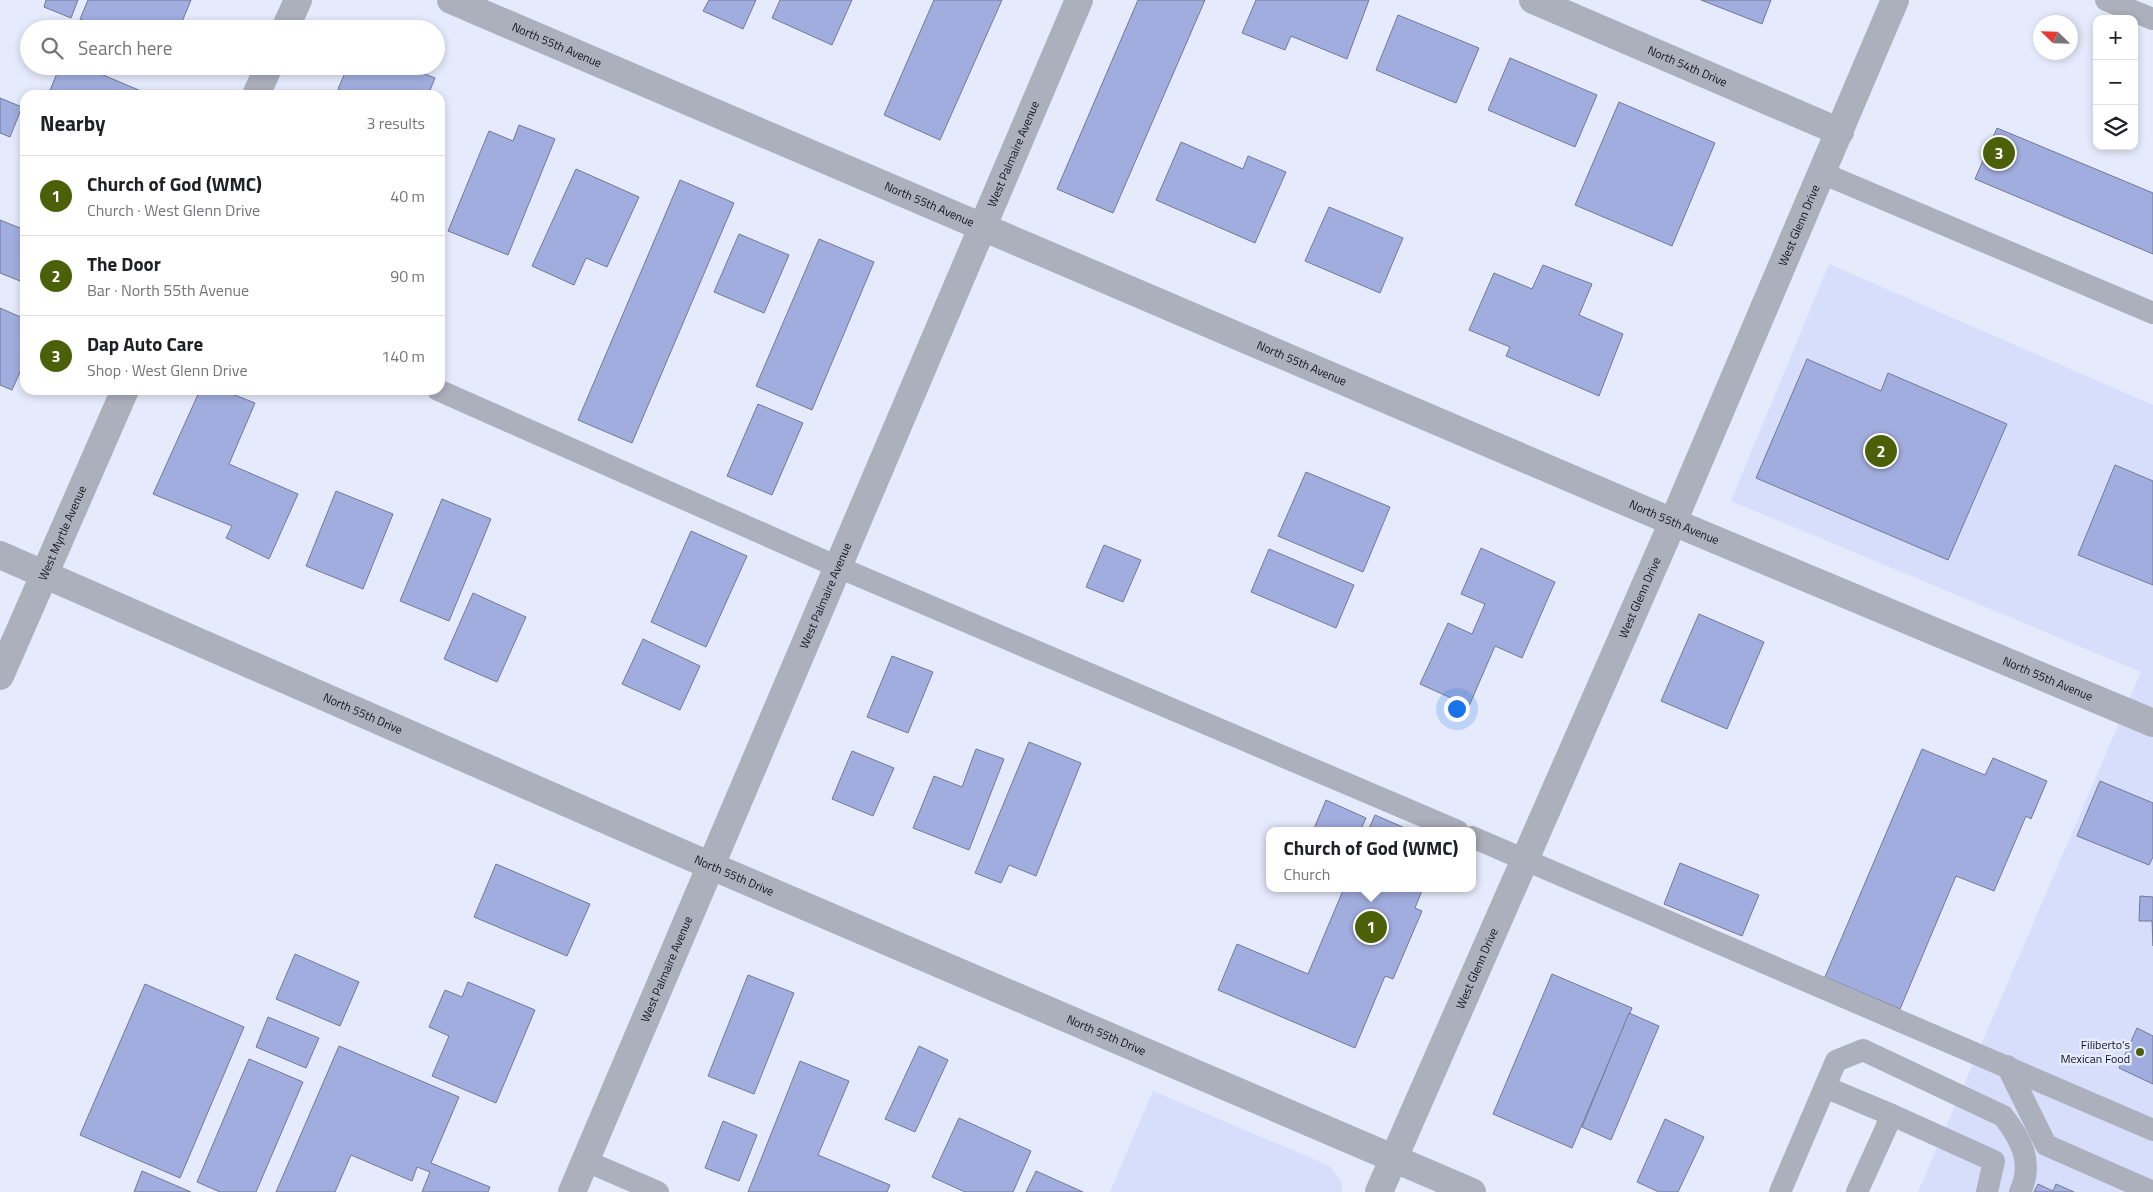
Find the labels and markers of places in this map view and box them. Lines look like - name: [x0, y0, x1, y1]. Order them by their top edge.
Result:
- pin: 3: [1983, 134, 2015, 172]
- pin: 2: [1865, 432, 1897, 470]
- pin: 1: [1355, 908, 1387, 946]
- place label: Filiberto's Mexican Food: [2060, 1035, 2130, 1068]
- marker: Filiberto's Mexican Food: [2134, 1046, 2146, 1058]

